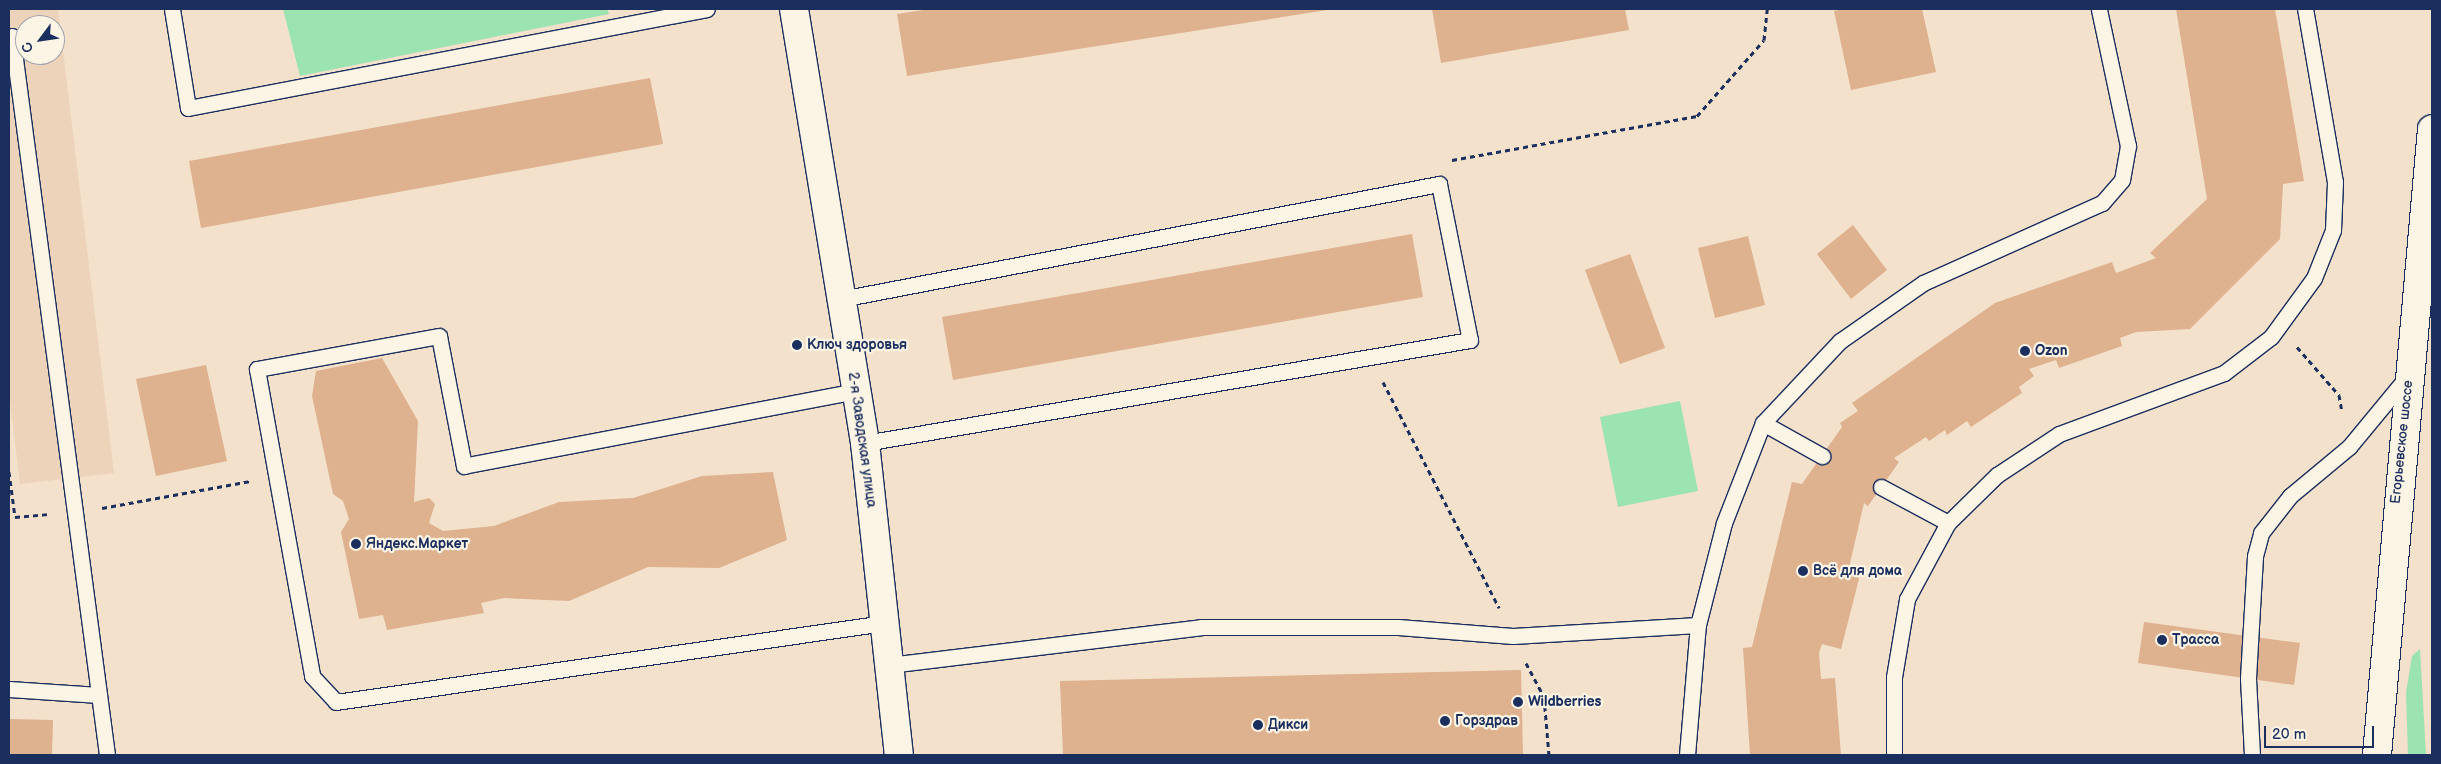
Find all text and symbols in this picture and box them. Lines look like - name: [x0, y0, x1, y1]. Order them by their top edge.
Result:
- north arrow: [15, 15, 65, 65]
- text: С: [18, 39, 37, 56]
- place label: Ключ здоровья: [807, 337, 907, 353]
- marker: Ключ здоровья: [791, 339, 803, 351]
- place label: Ozon: [2035, 343, 2068, 359]
- marker: Ozon: [2019, 345, 2031, 357]
- street label: 2-я Заводская улица: [844, 371, 880, 509]
- street label: Егорьевское шоссе: [2387, 379, 2417, 505]
- place label: Яндекс.Маркет: [366, 536, 468, 552]
- marker: Яндекс.Маркет: [350, 538, 362, 550]
- place label: Всё для дома: [1813, 563, 1902, 579]
- marker: Всё для дома: [1797, 565, 1809, 577]
- place label: Трасса: [2172, 632, 2219, 648]
- marker: Трасса: [2156, 634, 2168, 646]
- place label: Wildberries: [1528, 694, 1601, 710]
- marker: Wildberries: [1512, 696, 1524, 708]
- place label: Горздрав: [1455, 713, 1518, 729]
- marker: Горздрав: [1439, 715, 1451, 727]
- scale bar: [2266, 716, 2376, 748]
- place label: Дикси: [1268, 717, 1308, 733]
- marker: Дикси: [1252, 719, 1264, 731]
- text: 20 m: [2272, 725, 2306, 744]

